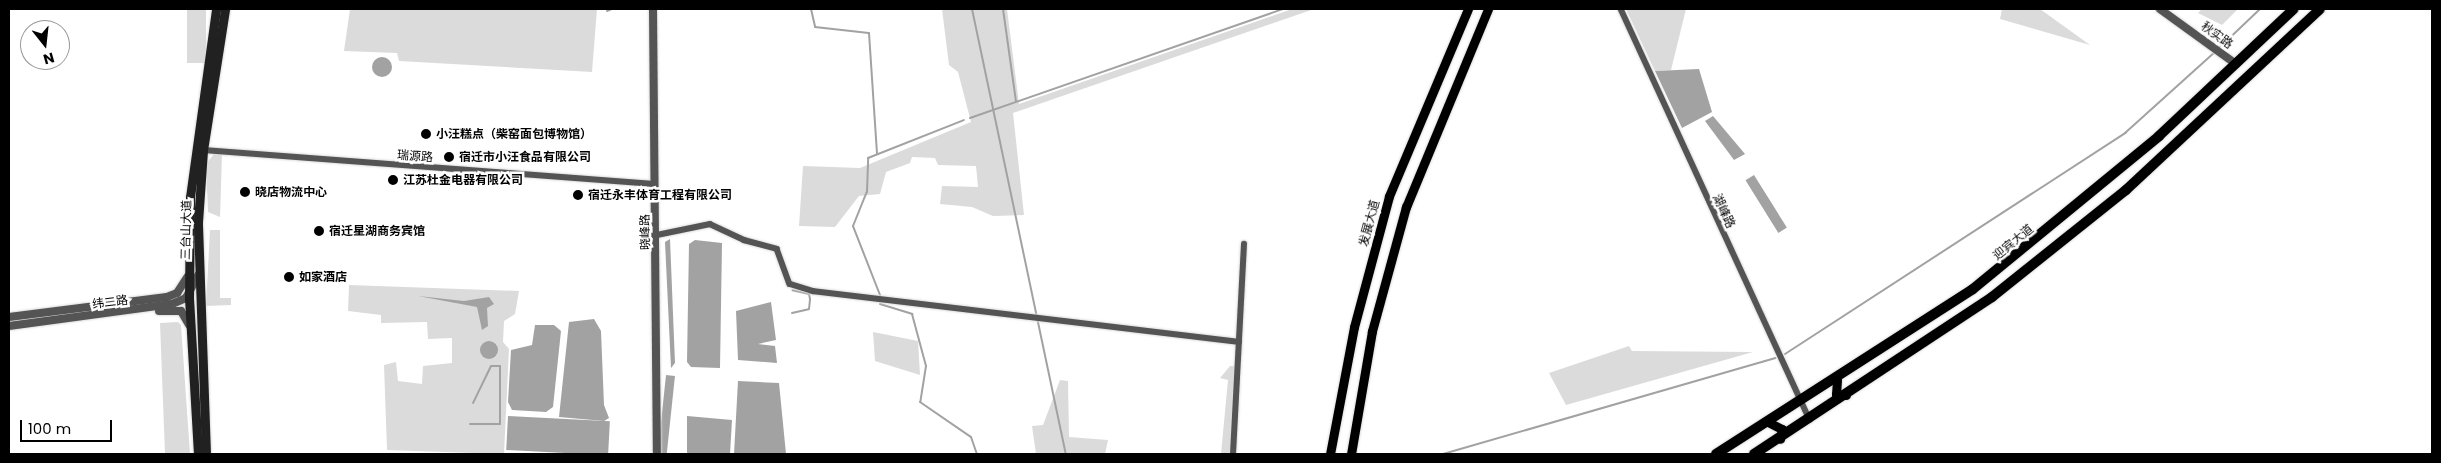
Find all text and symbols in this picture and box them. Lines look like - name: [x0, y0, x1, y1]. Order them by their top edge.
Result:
- street label: 秋实路: [2198, 19, 2236, 51]
- north arrow: [20, 20, 70, 70]
- text: N: [41, 47, 57, 70]
- place label: 小汪糕点（柴窑面包博物馆）: [436, 127, 592, 141]
- marker: 小汪糕点（柴窑面包博物馆）: [420, 128, 432, 140]
- street label: 瑞源路: [397, 148, 433, 164]
- place label: 宿迁市小汪食品有限公司: [459, 150, 591, 164]
- marker: 宿迁市小汪食品有限公司: [443, 151, 455, 163]
- place label: 江苏杜金电器有限公司: [403, 173, 523, 187]
- marker: 江苏杜金电器有限公司: [387, 174, 399, 186]
- place label: 晓店物流中心: [255, 185, 327, 199]
- marker: 晓店物流中心: [239, 186, 251, 198]
- place label: 宿迁永丰体育工程有限公司: [588, 188, 732, 202]
- marker: 宿迁永丰体育工程有限公司: [572, 189, 584, 201]
- street label: 湖峰路: [1710, 192, 1738, 230]
- street label: 发展大道: [1356, 198, 1382, 248]
- street label: 三台山大道: [178, 200, 194, 260]
- street label: 晓峰路: [637, 214, 653, 250]
- street label: 迎宾大道: [1990, 221, 2036, 263]
- place label: 宿迁星湖商务宾馆: [329, 224, 425, 238]
- marker: 宿迁星湖商务宾馆: [313, 225, 325, 237]
- place label: 如家酒店: [299, 270, 347, 284]
- marker: 如家酒店: [283, 271, 295, 283]
- street label: 纬二路: [91, 293, 129, 311]
- scale bar: [22, 410, 115, 442]
- text: 100 m: [28, 418, 71, 439]

